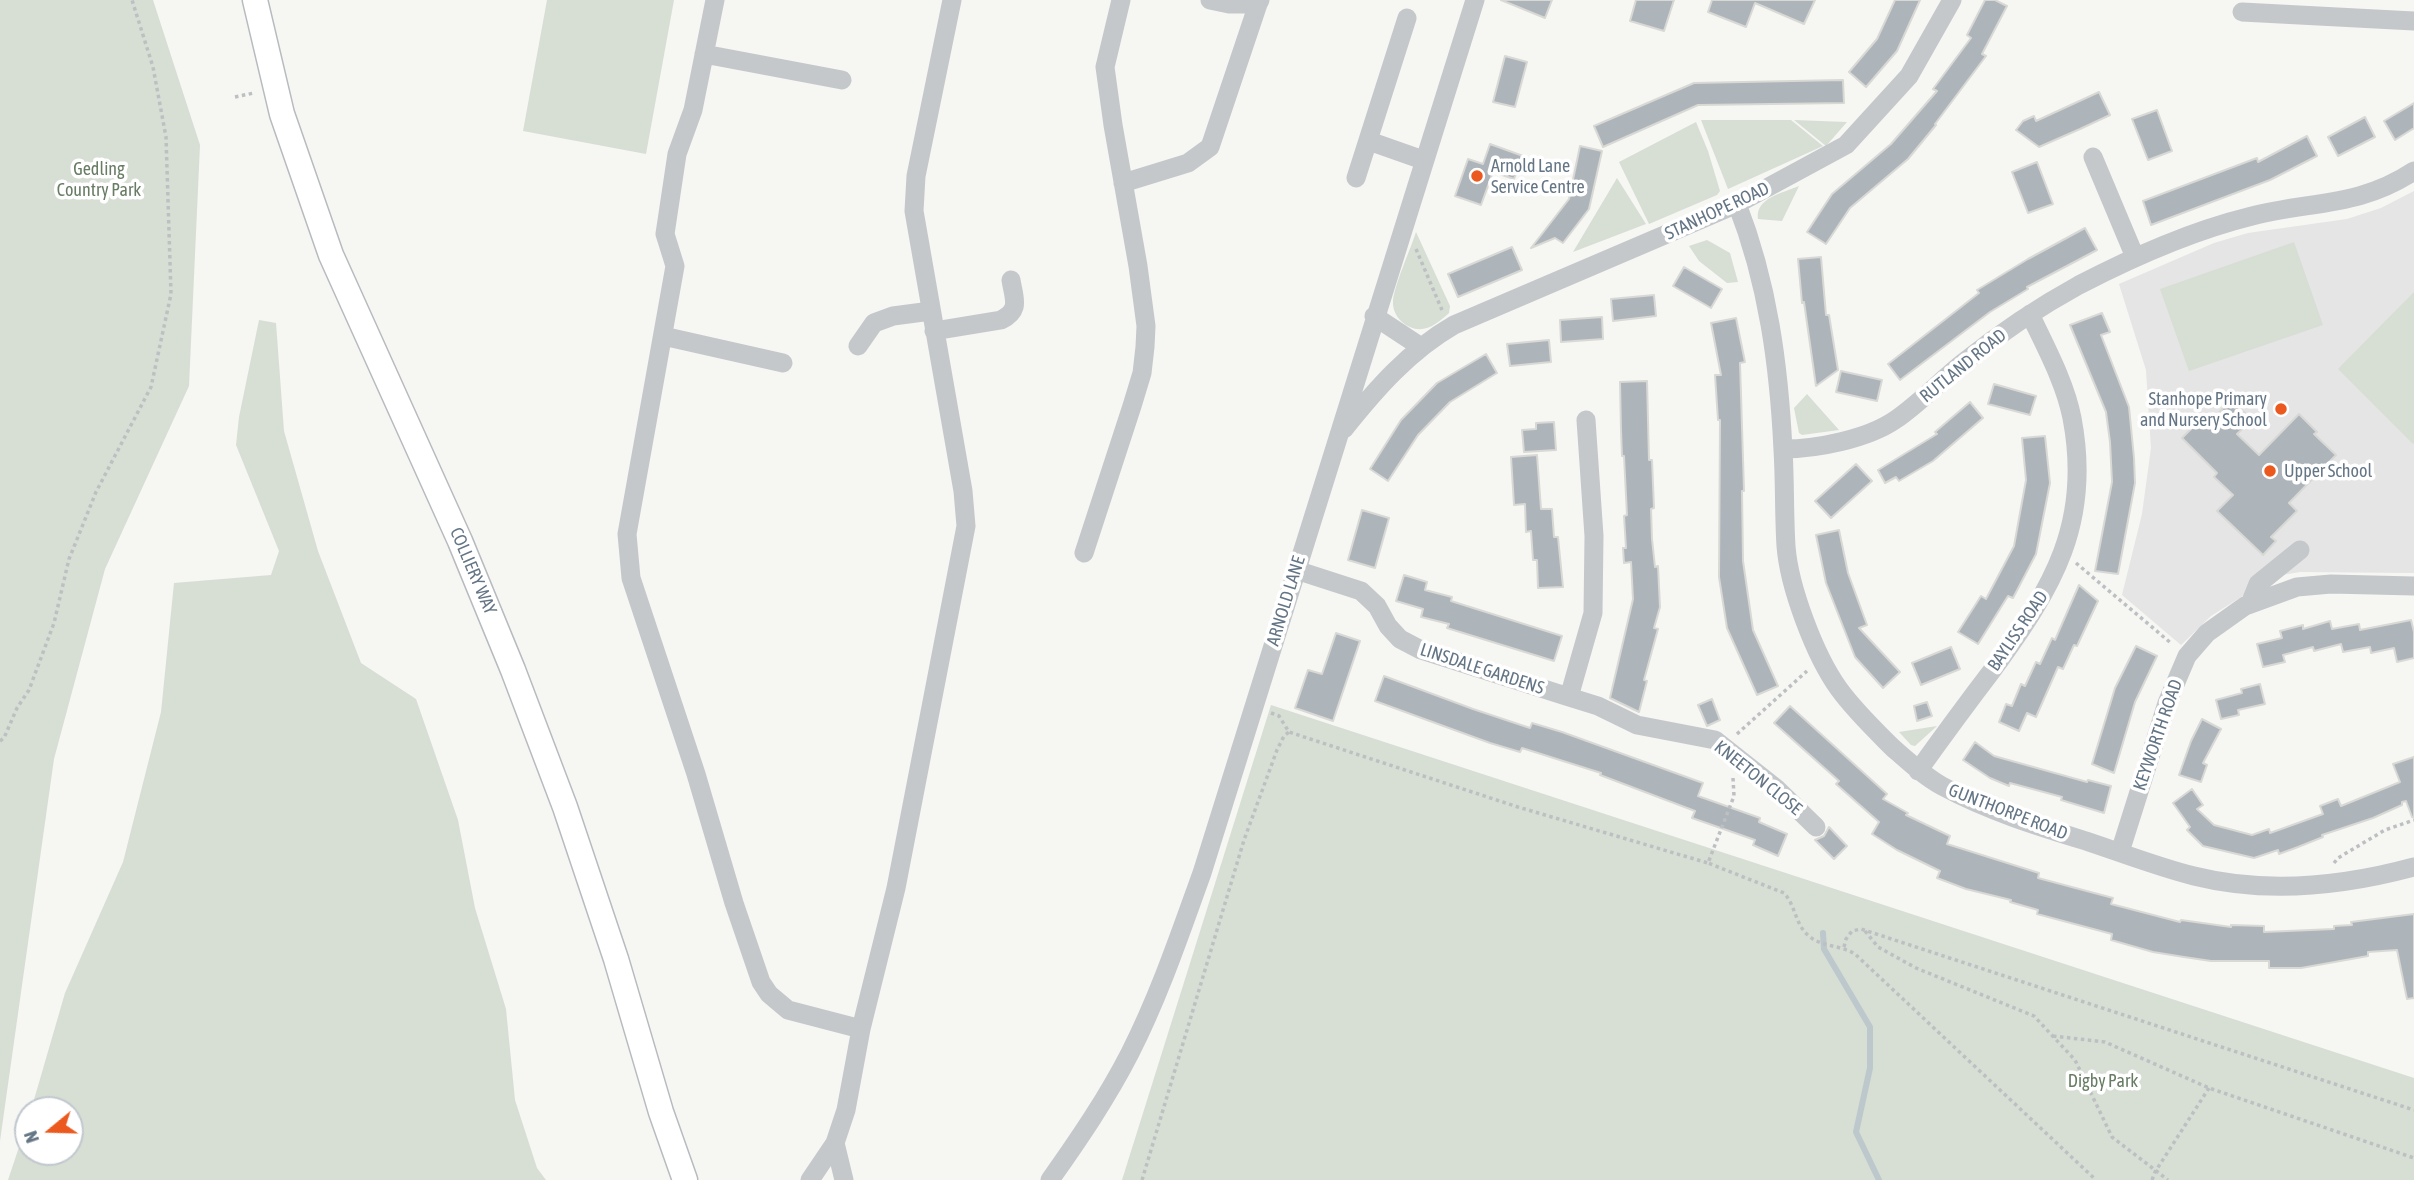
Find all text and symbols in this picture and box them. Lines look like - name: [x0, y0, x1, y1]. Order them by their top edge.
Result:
- place label: Arnold Lane Service Centre: [1491, 155, 1585, 198]
- park label: Gedling Country Park: [57, 158, 141, 200]
- marker: Arnold Lane Service Centre: [1469, 168, 1485, 184]
- street label: STANHOPE ROAD: [1662, 177, 1772, 245]
- street label: RUTLAND ROAD: [1916, 325, 2010, 407]
- place label: Stanhope Primary and Nursery School: [2140, 388, 2267, 430]
- marker: Stanhope Primary and Nursery School: [2273, 401, 2289, 417]
- place label: Upper School: [2284, 460, 2372, 482]
- marker: Upper School: [2262, 463, 2278, 479]
- street label: COLLIERY WAY: [445, 524, 501, 618]
- street label: ARNOLD LANE: [1262, 554, 1310, 648]
- street label: BAYLISS ROAD: [1983, 587, 2053, 675]
- street label: LINSDALE GARDENS: [1417, 639, 1547, 699]
- street label: KEYWORTH ROAD: [2129, 677, 2187, 793]
- street label: KNEETON CLOSE: [1710, 736, 1806, 820]
- street label: GUNTHORPE ROAD: [1945, 779, 2071, 845]
- park label: Digby Park: [2068, 1070, 2138, 1092]
- north arrow: [14, 1096, 84, 1166]
- text: N: [19, 1128, 43, 1146]

